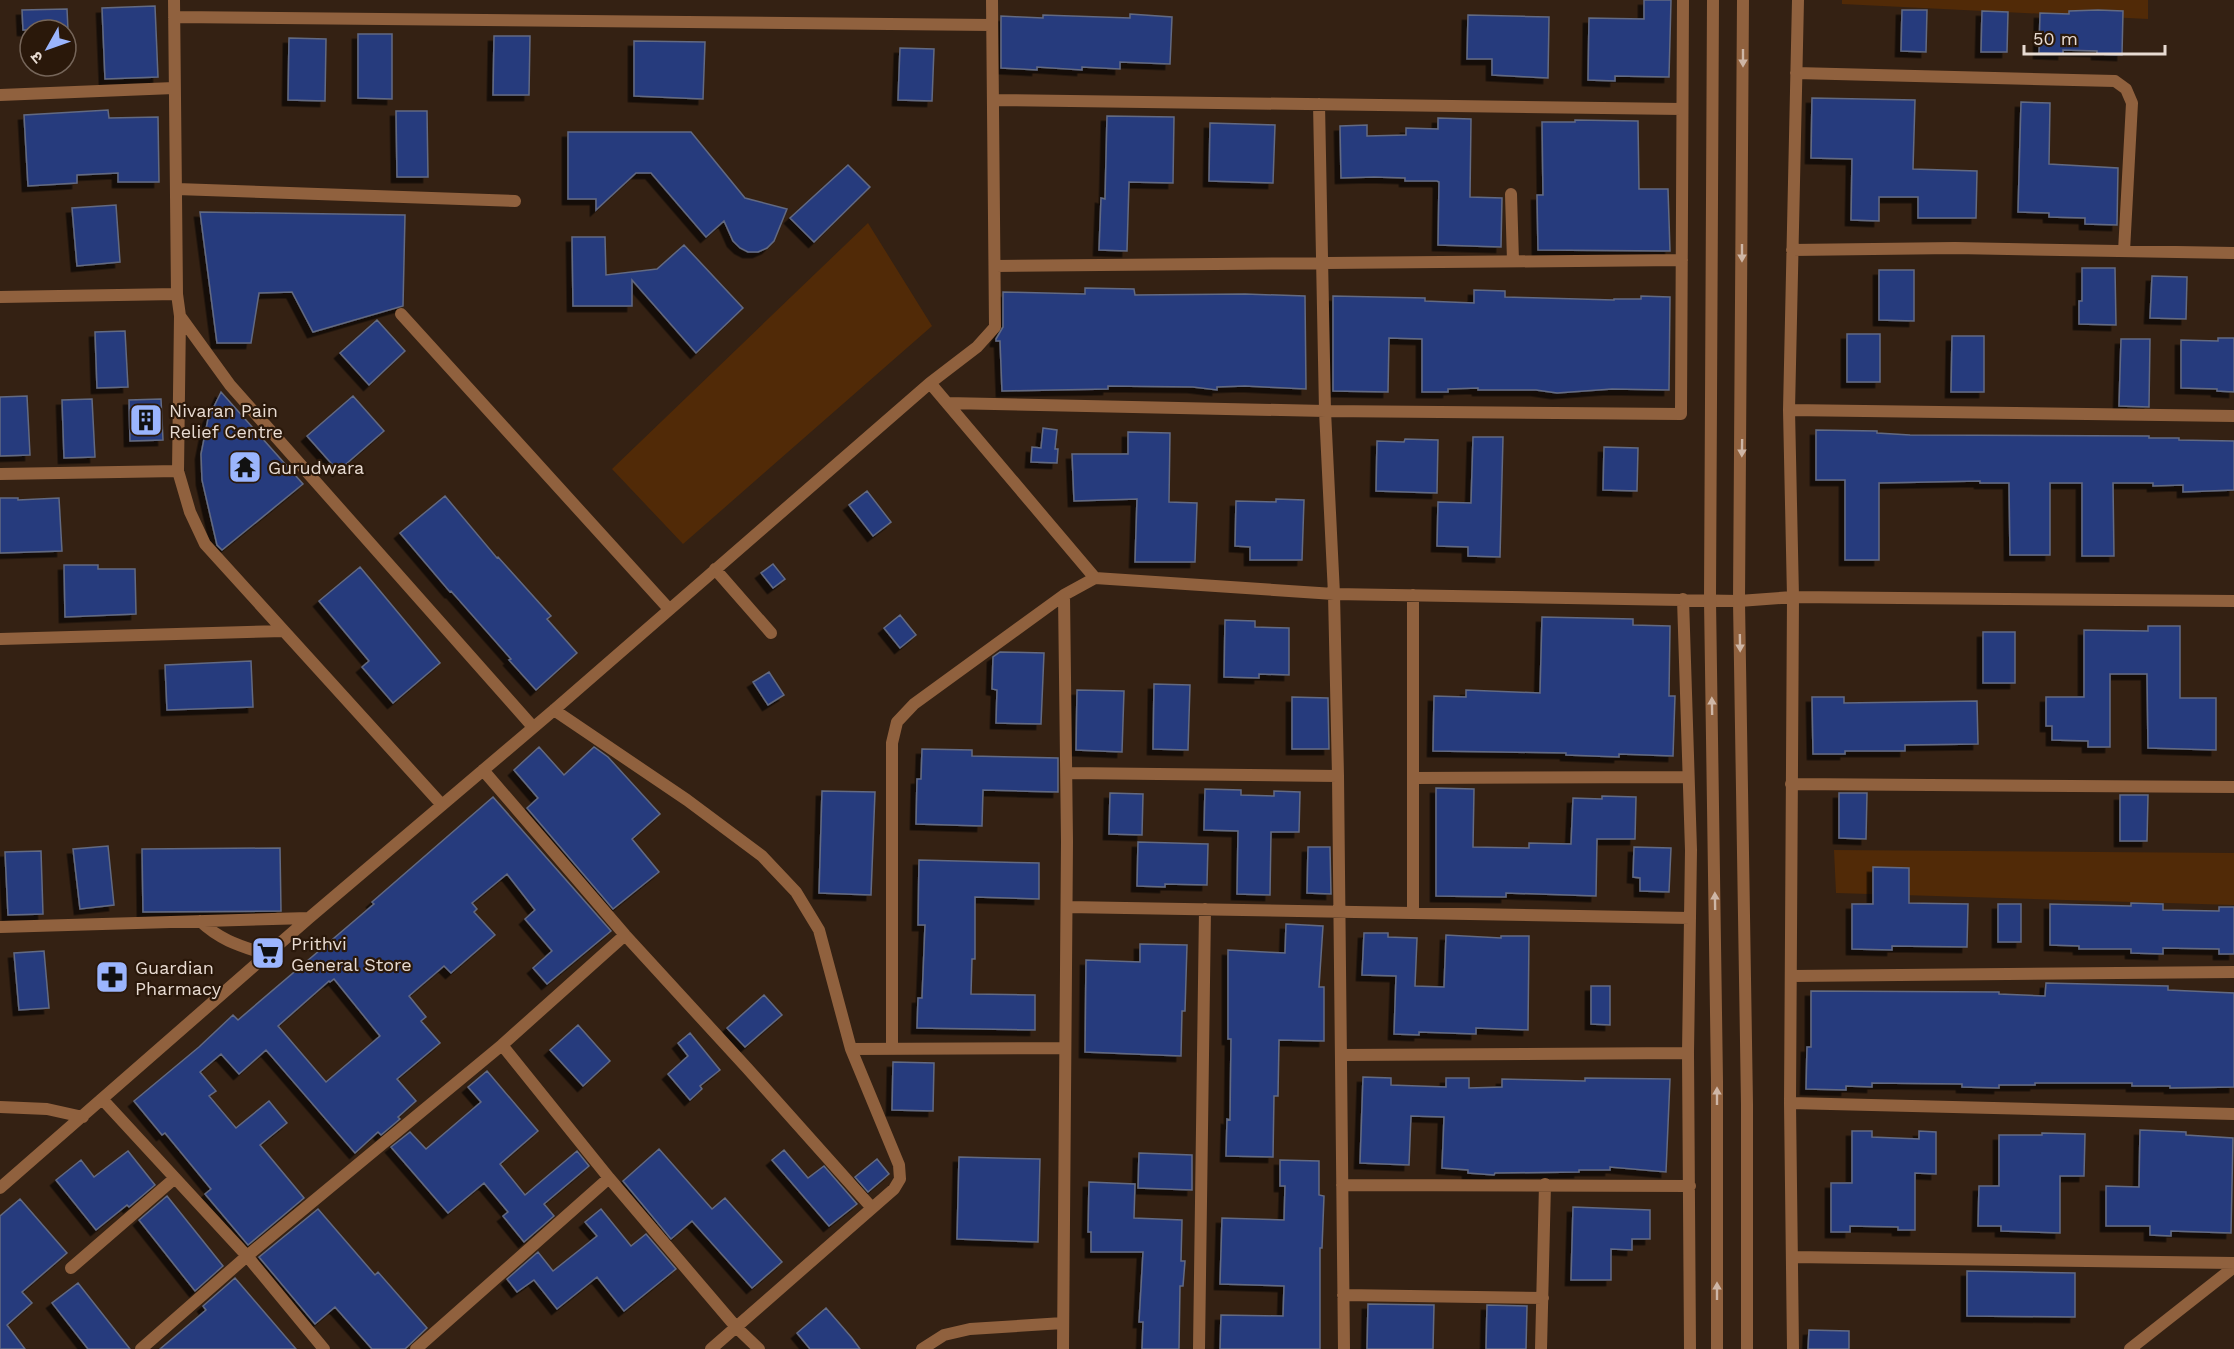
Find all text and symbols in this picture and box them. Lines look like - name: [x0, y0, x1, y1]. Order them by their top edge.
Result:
- north arrow: [18, 18, 78, 78]
- scale bar: [2024, 18, 2165, 56]
- text: 50 m: [2033, 28, 2078, 49]
- text: उ: [26, 47, 47, 67]
- one-way arrow: [1738, 49, 1748, 68]
- one-way arrow: [1737, 244, 1747, 263]
- place label: Nivaran Pain Relief Centre: [169, 400, 283, 442]
- building icon: Nivaran Pain Relief Centre: [128, 402, 164, 438]
- one-way arrow: [1737, 439, 1746, 458]
- temple icon: Gurudwara: [227, 449, 263, 485]
- place label: Gurudwara: [268, 457, 364, 478]
- one-way arrow: [1735, 634, 1745, 653]
- one-way arrow: [1707, 696, 1717, 715]
- one-way arrow: [1710, 891, 1720, 910]
- place label: Prithvi General Store: [291, 933, 412, 975]
- supermarket icon: Prithvi General Store: [250, 935, 286, 971]
- place label: Guardian Pharmacy: [135, 957, 222, 999]
- pharmacy icon: Guardian Pharmacy: [94, 959, 130, 995]
- one-way arrow: [1712, 1086, 1722, 1105]
- one-way arrow: [1712, 1281, 1722, 1300]

